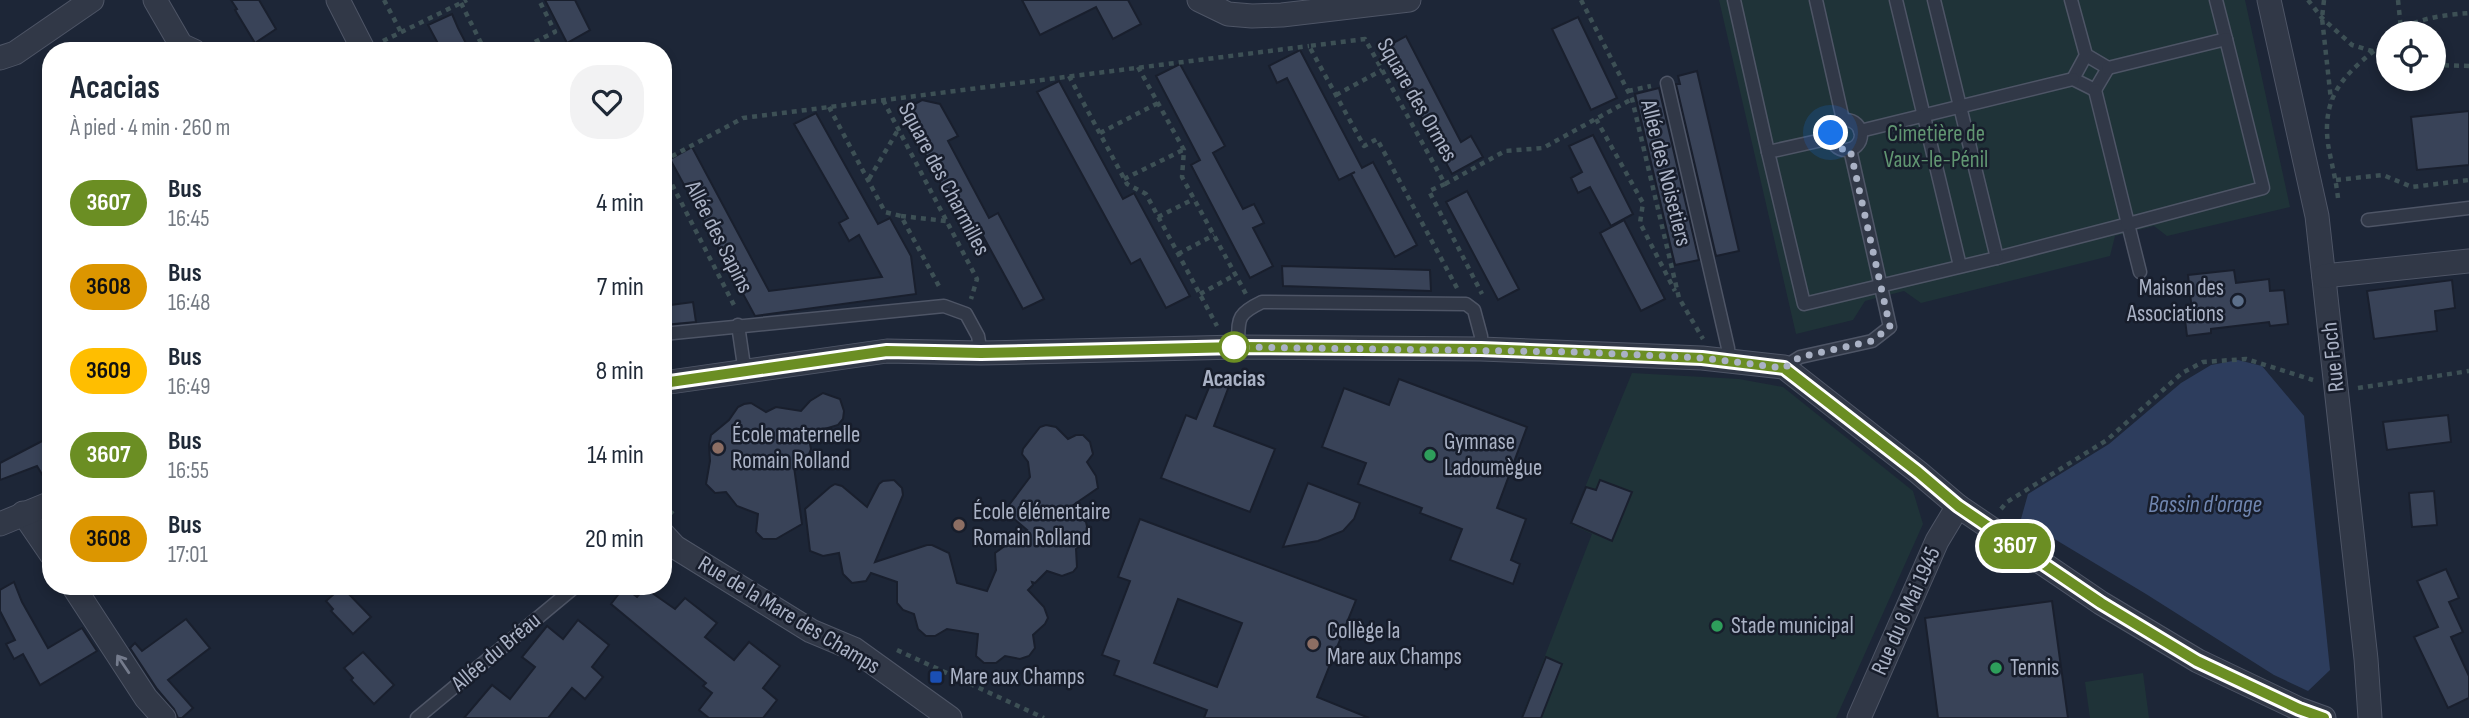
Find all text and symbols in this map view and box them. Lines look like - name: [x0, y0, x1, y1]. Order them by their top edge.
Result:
- map controls: [2376, 21, 2446, 91]
- button: locate: [2376, 21, 2446, 91]
- street label: Square des Ormes: [1370, 33, 1464, 167]
- button: heart: [570, 65, 644, 139]
- text: Acacias: [70, 68, 160, 108]
- street label: Allée des Noisetiers: [1634, 96, 1698, 249]
- street label: Square des Charmilles: [892, 98, 996, 260]
- text: À pied · 4 min · 260 m: [70, 114, 230, 142]
- your location: [1813, 115, 1848, 150]
- park label: Cimetière de Vaux-le-Pénil: [1884, 120, 1988, 174]
- text: Bus: [168, 174, 202, 205]
- street label: Allée des Sapins: [678, 175, 759, 298]
- text: 3607: [87, 188, 130, 217]
- text: 4 min: [596, 188, 644, 219]
- text: 16:45: [168, 205, 209, 233]
- text: Bus: [168, 258, 202, 289]
- text: 3608: [86, 272, 131, 301]
- text: 7 min: [597, 272, 644, 303]
- place label: Maison des Associations: [2126, 274, 2224, 328]
- text: 16:48: [168, 289, 210, 317]
- marker: Maison des Associations: [2230, 293, 2246, 309]
- street label: Rue Foch: [2315, 321, 2351, 393]
- marker: Acacias: [1219, 332, 1249, 362]
- text: Bus: [168, 342, 202, 373]
- text: 3609: [86, 356, 131, 385]
- text: 8 min: [596, 356, 644, 387]
- place label: Acacias: [1202, 365, 1266, 393]
- text: 16:49: [168, 373, 210, 401]
- place label: École maternelle Romain Rolland: [732, 421, 860, 475]
- text: Bus: [168, 426, 202, 457]
- place label: Gymnase Ladoumègue: [1444, 428, 1542, 482]
- text: 3607: [87, 440, 130, 469]
- text: 14 min: [587, 440, 644, 471]
- marker: École maternelle Romain Rolland: [710, 440, 726, 456]
- marker: Gymnase Ladoumègue: [1422, 447, 1438, 463]
- text: 16:55: [168, 457, 209, 485]
- water label: Bassin d'orage: [2148, 490, 2262, 519]
- place label: École élémentaire Romain Rolland: [973, 498, 1110, 552]
- text: Bus: [168, 510, 202, 541]
- marker: École élémentaire Romain Rolland: [951, 517, 967, 533]
- line badge: 3607: [1966, 523, 2064, 569]
- text: 3608: [86, 524, 131, 553]
- text: 20 min: [585, 524, 644, 555]
- text: 3607: [1993, 531, 2037, 560]
- text: 17:01: [168, 541, 208, 569]
- street label: Rue du 8 Mai 1945: [1865, 543, 1947, 679]
- street label: Rue de la Mare des Champs: [693, 550, 885, 680]
- street label: Allée du Bréau: [445, 607, 546, 698]
- place label: Stade municipal: [1731, 612, 1854, 640]
- place label: Collège la Mare aux Champs: [1327, 617, 1462, 671]
- marker: Stade municipal: [1709, 618, 1725, 634]
- marker: Collège la Mare aux Champs: [1305, 636, 1321, 652]
- place label: Tennis: [2010, 654, 2059, 682]
- one-way arrow: [116, 655, 130, 674]
- marker: Tennis: [1988, 660, 2004, 676]
- place label: Mare aux Champs: [950, 663, 1085, 691]
- marker: Mare aux Champs: [928, 669, 944, 685]

